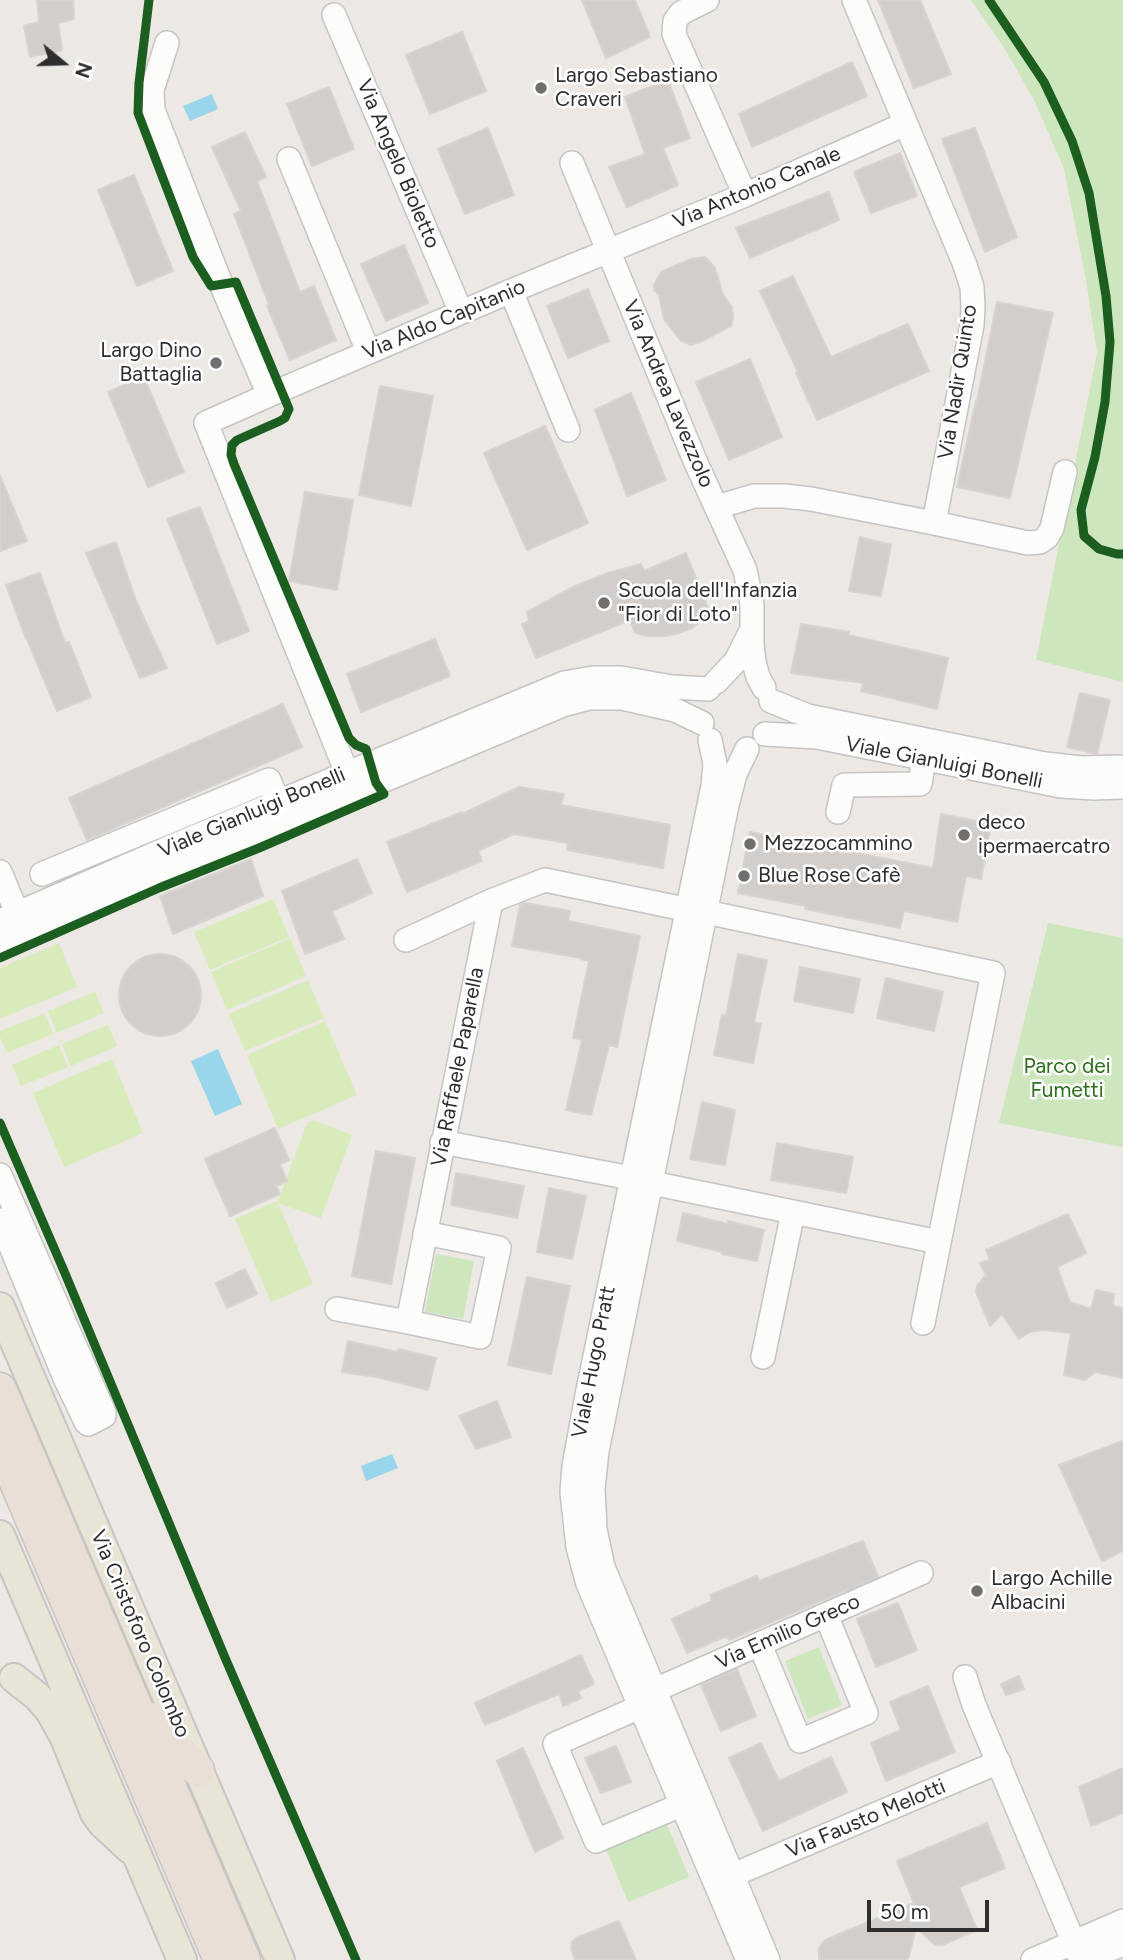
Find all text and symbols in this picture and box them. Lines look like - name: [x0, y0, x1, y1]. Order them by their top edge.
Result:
- north arrow: [28, 28, 98, 98]
- text: N: [70, 59, 97, 81]
- place label: Largo Sebastiano Craveri: [555, 63, 718, 113]
- street label: Via Angelo Bioletto: [351, 76, 445, 252]
- marker: Largo Sebastiano Craveri: [533, 80, 549, 96]
- street label: Via Antonio Canale: [669, 141, 845, 235]
- street label: Via Aldo Capitanio: [359, 274, 529, 366]
- street label: Via Andrea Lavezzolo: [617, 296, 719, 492]
- street label: Via Nadir Quinto: [933, 303, 983, 461]
- place label: Largo Dino Battaglia: [100, 338, 202, 388]
- marker: Largo Dino Battaglia: [208, 355, 224, 371]
- place label: Scuola dell'Infanzia "Fior di Loto": [618, 578, 797, 628]
- marker: Scuola dell'Infanzia "Fior di Loto": [596, 595, 612, 611]
- street label: Viale Gianluigi Bonelli: [843, 731, 1045, 795]
- street label: Viale Gianluigi Bonelli: [155, 762, 349, 864]
- place label: deco ipermaercatro: [978, 810, 1110, 860]
- marker: deco ipermaercatro: [956, 827, 972, 843]
- place label: Mezzocammino: [764, 831, 913, 857]
- marker: Mezzocammino: [742, 836, 758, 852]
- place label: Blue Rose Cafè: [758, 863, 901, 889]
- marker: Blue Rose Cafè: [736, 868, 752, 884]
- street label: Via Raffaele Paparella: [426, 965, 490, 1169]
- park label: Parco dei Fumetti: [1023, 1054, 1111, 1104]
- street label: Viale Hugo Pratt: [567, 1284, 621, 1440]
- street label: Via Cristoforo Colombo: [85, 1526, 195, 1742]
- place label: Largo Achille Albacini: [991, 1566, 1112, 1616]
- marker: Largo Achille Albacini: [969, 1583, 985, 1599]
- street label: Via Emilio Greco: [712, 1589, 864, 1675]
- street label: Via Fausto Melotti: [782, 1774, 950, 1864]
- scale bar: [871, 1886, 993, 1930]
- text: 50 m: [880, 1899, 929, 1924]

